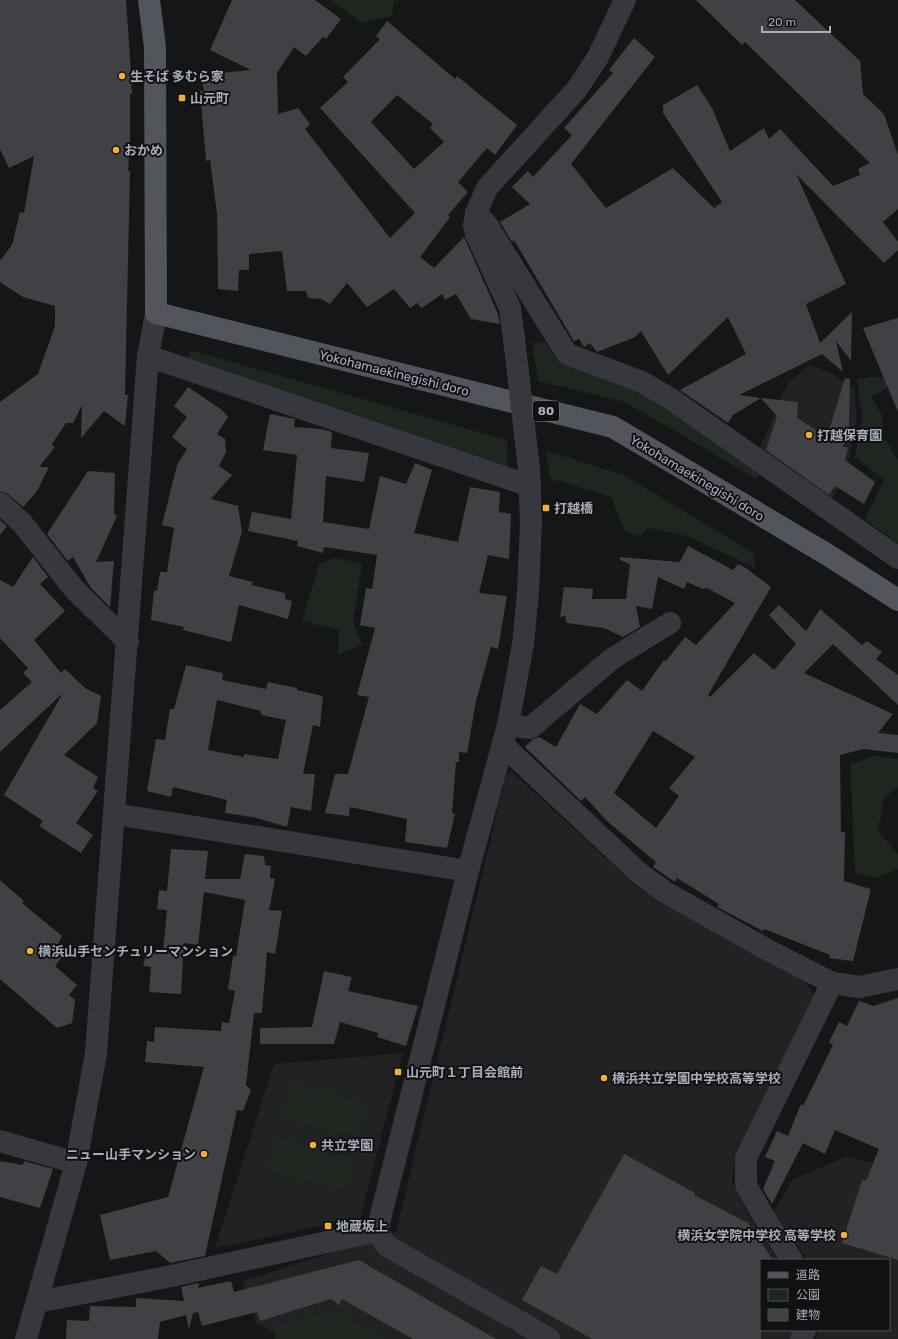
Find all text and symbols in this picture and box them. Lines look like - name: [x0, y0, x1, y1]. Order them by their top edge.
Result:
- scale bar: [762, 8, 830, 34]
- text: 20 m: [768, 15, 796, 29]
- place label: 生そば 多むら家: [130, 69, 224, 84]
- marker: 生そば 多むら家: [117, 71, 127, 81]
- place label: 山元町: [190, 91, 229, 106]
- marker: 山元町: [177, 93, 187, 103]
- place label: おかめ: [124, 143, 163, 158]
- marker: おかめ: [111, 145, 121, 155]
- street label: Yokohamaekinegishi doro: [317, 347, 471, 400]
- road number: 80: [533, 401, 559, 421]
- place label: 打越保育園: [817, 428, 882, 443]
- marker: 打越保育園: [804, 430, 814, 440]
- street label: Yokohamaekinegishi doro: [627, 432, 767, 525]
- place label: 打越橋: [554, 501, 593, 516]
- marker: 打越橋: [541, 503, 551, 513]
- place label: 横浜山手センチュリーマンション: [38, 944, 233, 959]
- marker: 横浜山手センチュリーマンション: [25, 946, 35, 956]
- place label: 山元町１丁目会館前: [406, 1065, 523, 1080]
- marker: 山元町１丁目会館前: [393, 1067, 403, 1077]
- place label: 横浜共立学園中学校高等学校: [612, 1071, 781, 1086]
- marker: 横浜共立学園中学校高等学校: [599, 1073, 609, 1083]
- place label: 共立学園: [321, 1138, 373, 1153]
- marker: 共立学園: [308, 1140, 318, 1150]
- place label: ニュー山手マンション: [66, 1147, 196, 1162]
- marker: ニュー山手マンション: [199, 1149, 209, 1159]
- place label: 地蔵坂上: [336, 1219, 388, 1234]
- marker: 地蔵坂上: [323, 1221, 333, 1231]
- place label: 横浜女学院中学校 高等学校: [677, 1228, 836, 1243]
- marker: 横浜女学院中学校 高等学校: [839, 1230, 849, 1240]
- legend: [760, 1259, 890, 1331]
- text: 道路: [796, 1268, 820, 1282]
- text: 公園: [796, 1288, 820, 1302]
- text: 建物: [796, 1308, 820, 1322]

